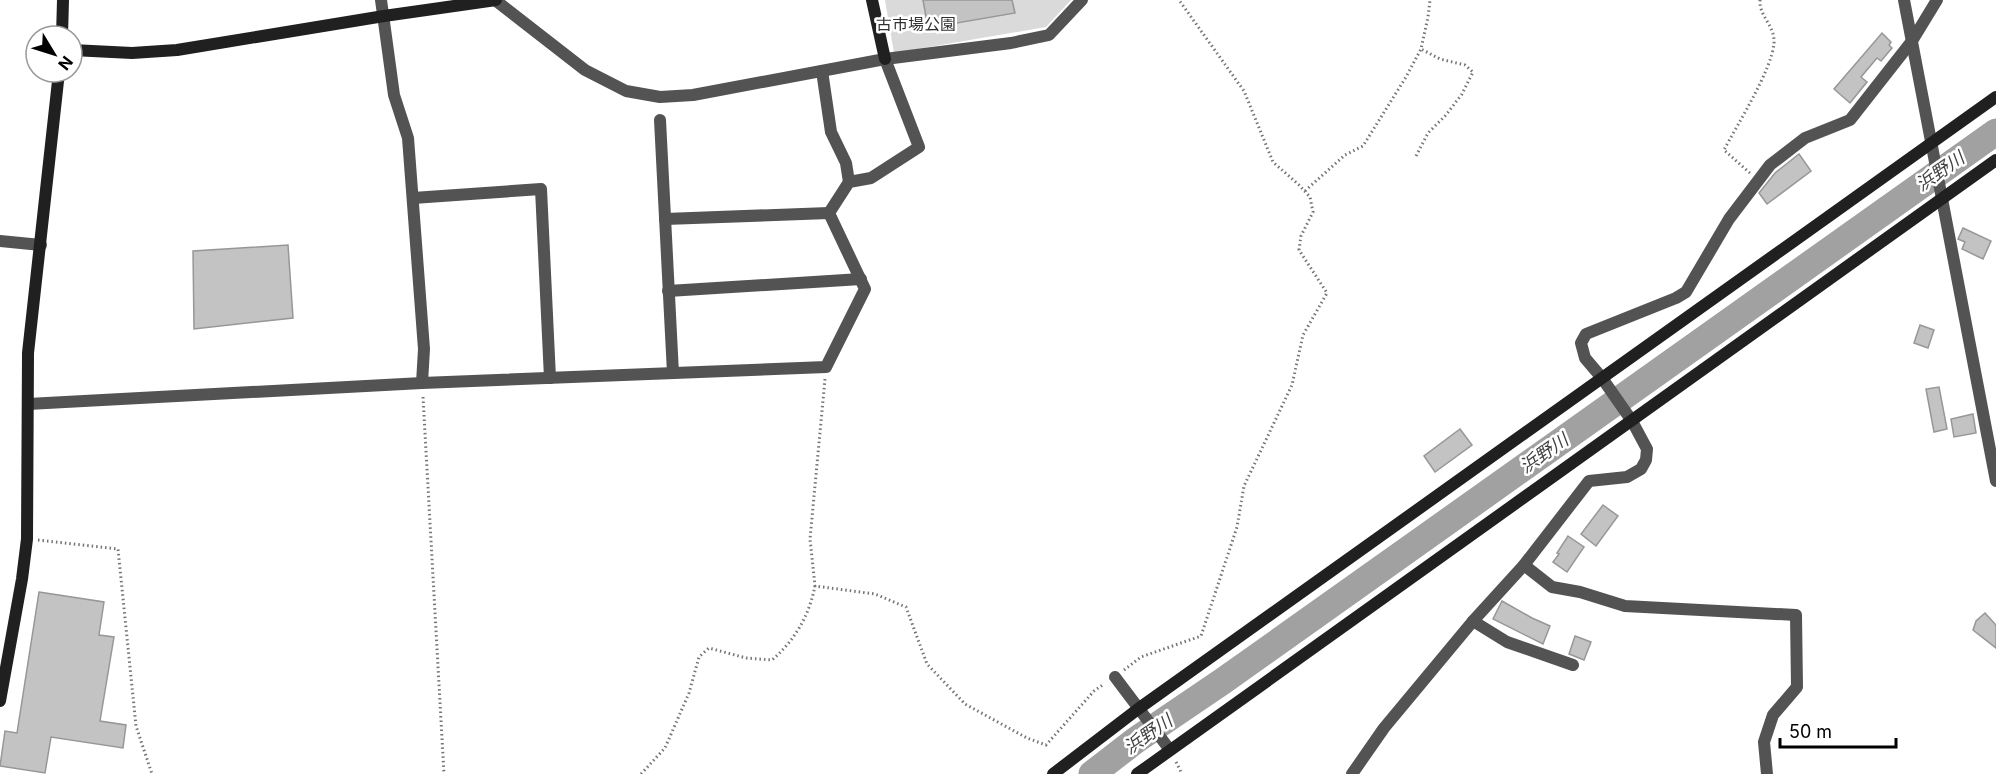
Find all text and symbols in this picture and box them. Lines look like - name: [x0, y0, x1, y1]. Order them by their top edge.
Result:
- park label: 古市場公園: [876, 14, 956, 34]
- north arrow: [24, 24, 84, 84]
- text: N: [54, 52, 77, 74]
- water label: 浜野川: [1912, 146, 1970, 195]
- water label: 浜野川: [1516, 428, 1574, 477]
- water label: 浜野川: [1120, 709, 1178, 758]
- scale bar: [1780, 711, 1896, 749]
- text: 50 m: [1789, 721, 1832, 742]

